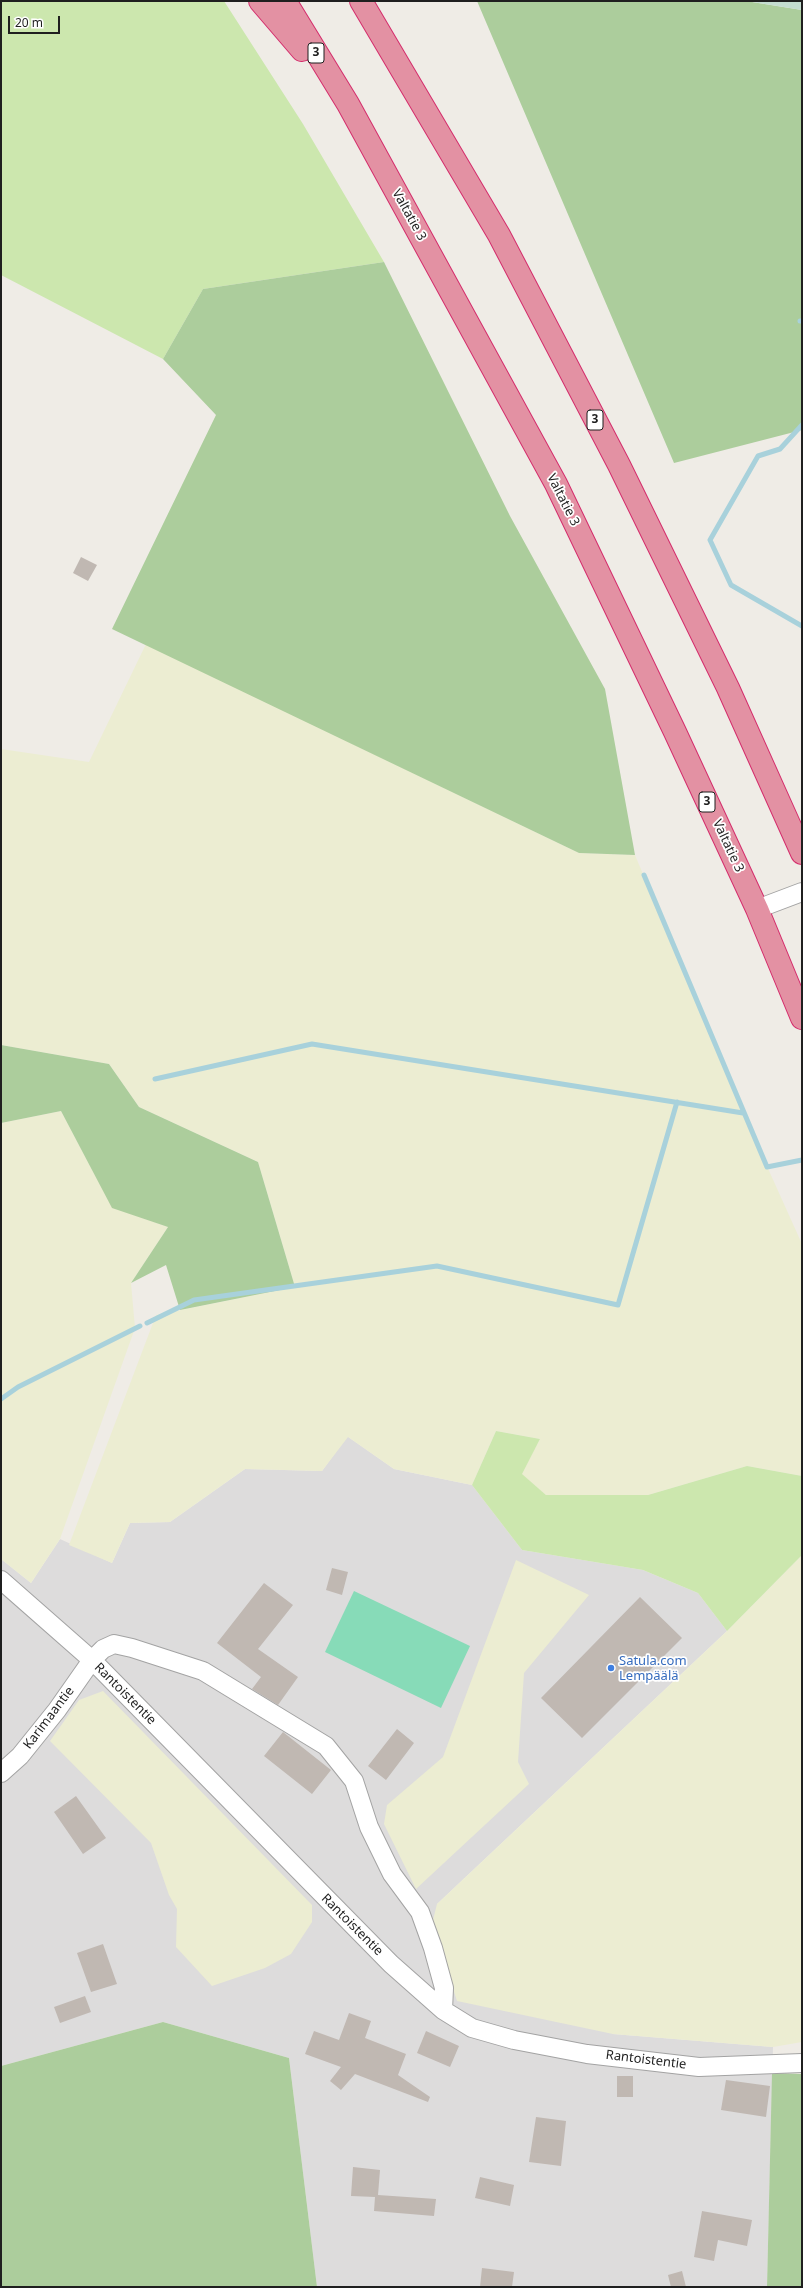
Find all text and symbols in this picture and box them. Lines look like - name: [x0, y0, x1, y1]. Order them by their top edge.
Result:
- scale bar: [10, 8, 62, 34]
- text: 20 m: [15, 14, 43, 31]
- road number: 3: [308, 43, 324, 63]
- street label: Valtatie 3: [389, 187, 429, 243]
- road number: 3: [587, 410, 603, 430]
- street label: Valtatie 3: [543, 471, 583, 529]
- road number: 3: [699, 792, 715, 812]
- street label: Valtatie 3: [709, 817, 747, 875]
- place label: Satula.com Lempäälä: [619, 1653, 687, 1684]
- street label: Rantoistentie: [91, 1660, 159, 1728]
- marker: Satula.com Lempäälä: [606, 1663, 616, 1673]
- street label: Karimaantie: [20, 1684, 78, 1752]
- street label: Rantoistentie: [318, 1891, 386, 1959]
- street label: Rantoistentie: [605, 2047, 687, 2073]

